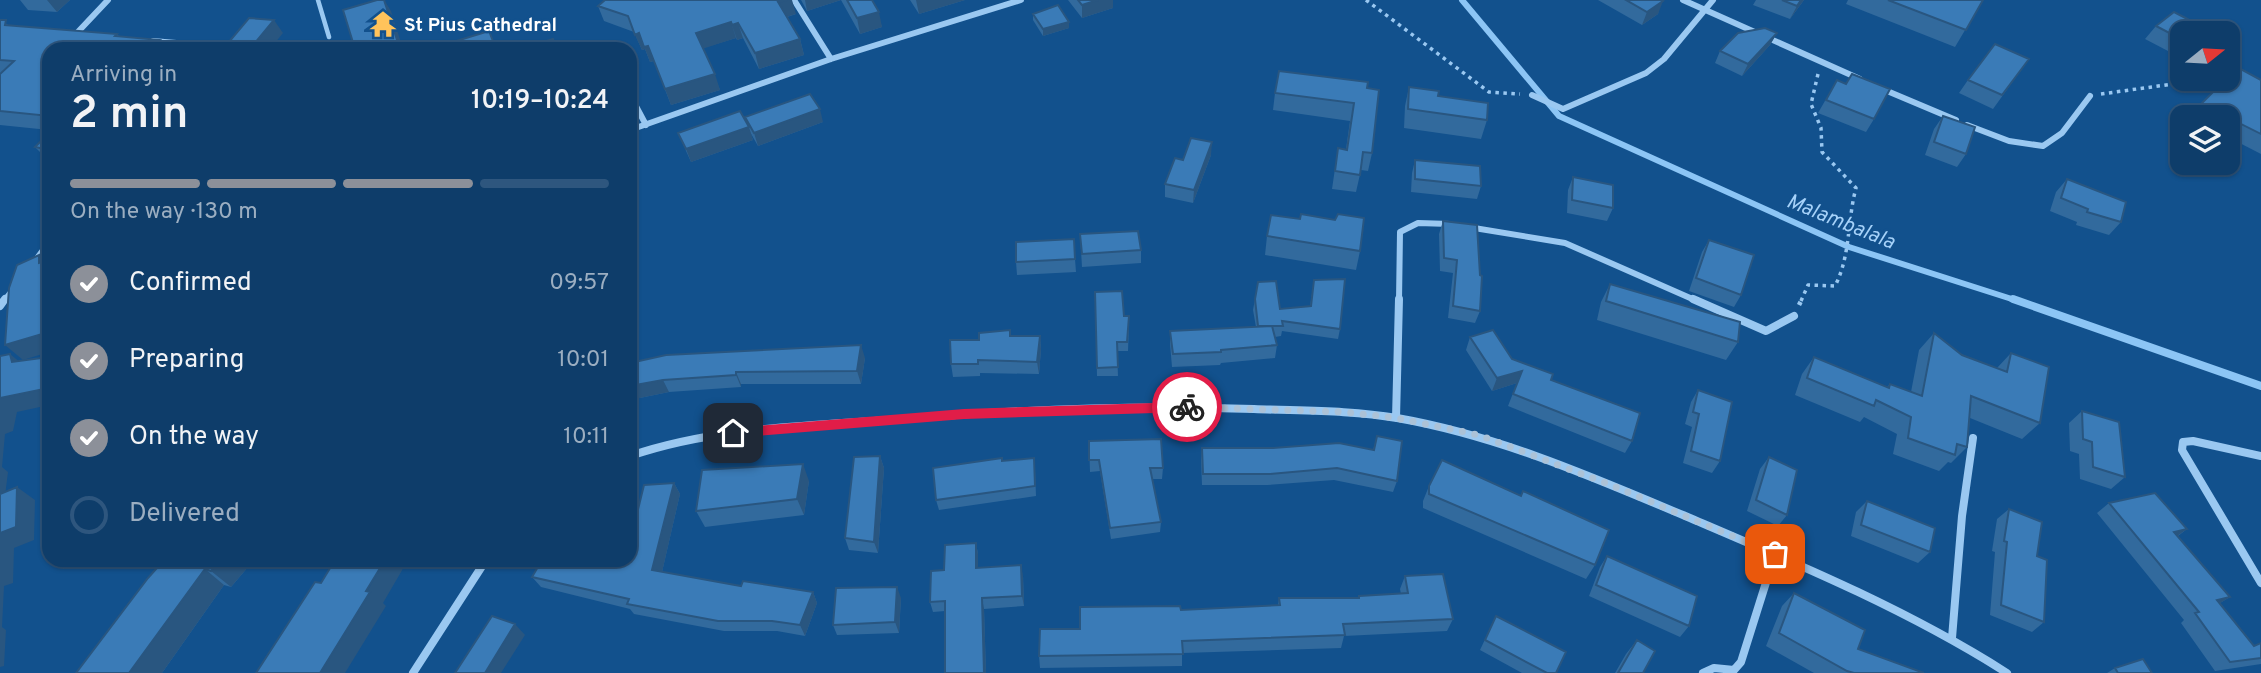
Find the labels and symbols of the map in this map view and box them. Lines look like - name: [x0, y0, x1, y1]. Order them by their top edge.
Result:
- temple icon: St Pius Cathedral: [368, 9, 398, 39]
- place label: St Pius Cathedral: [404, 14, 557, 38]
- north arrow: [2170, 21, 2240, 91]
- water label: Malambalala: [1782, 188, 1899, 256]
- courier: [1152, 372, 1222, 442]
- pin: [703, 403, 763, 463]
- pin: [1745, 524, 1805, 584]

